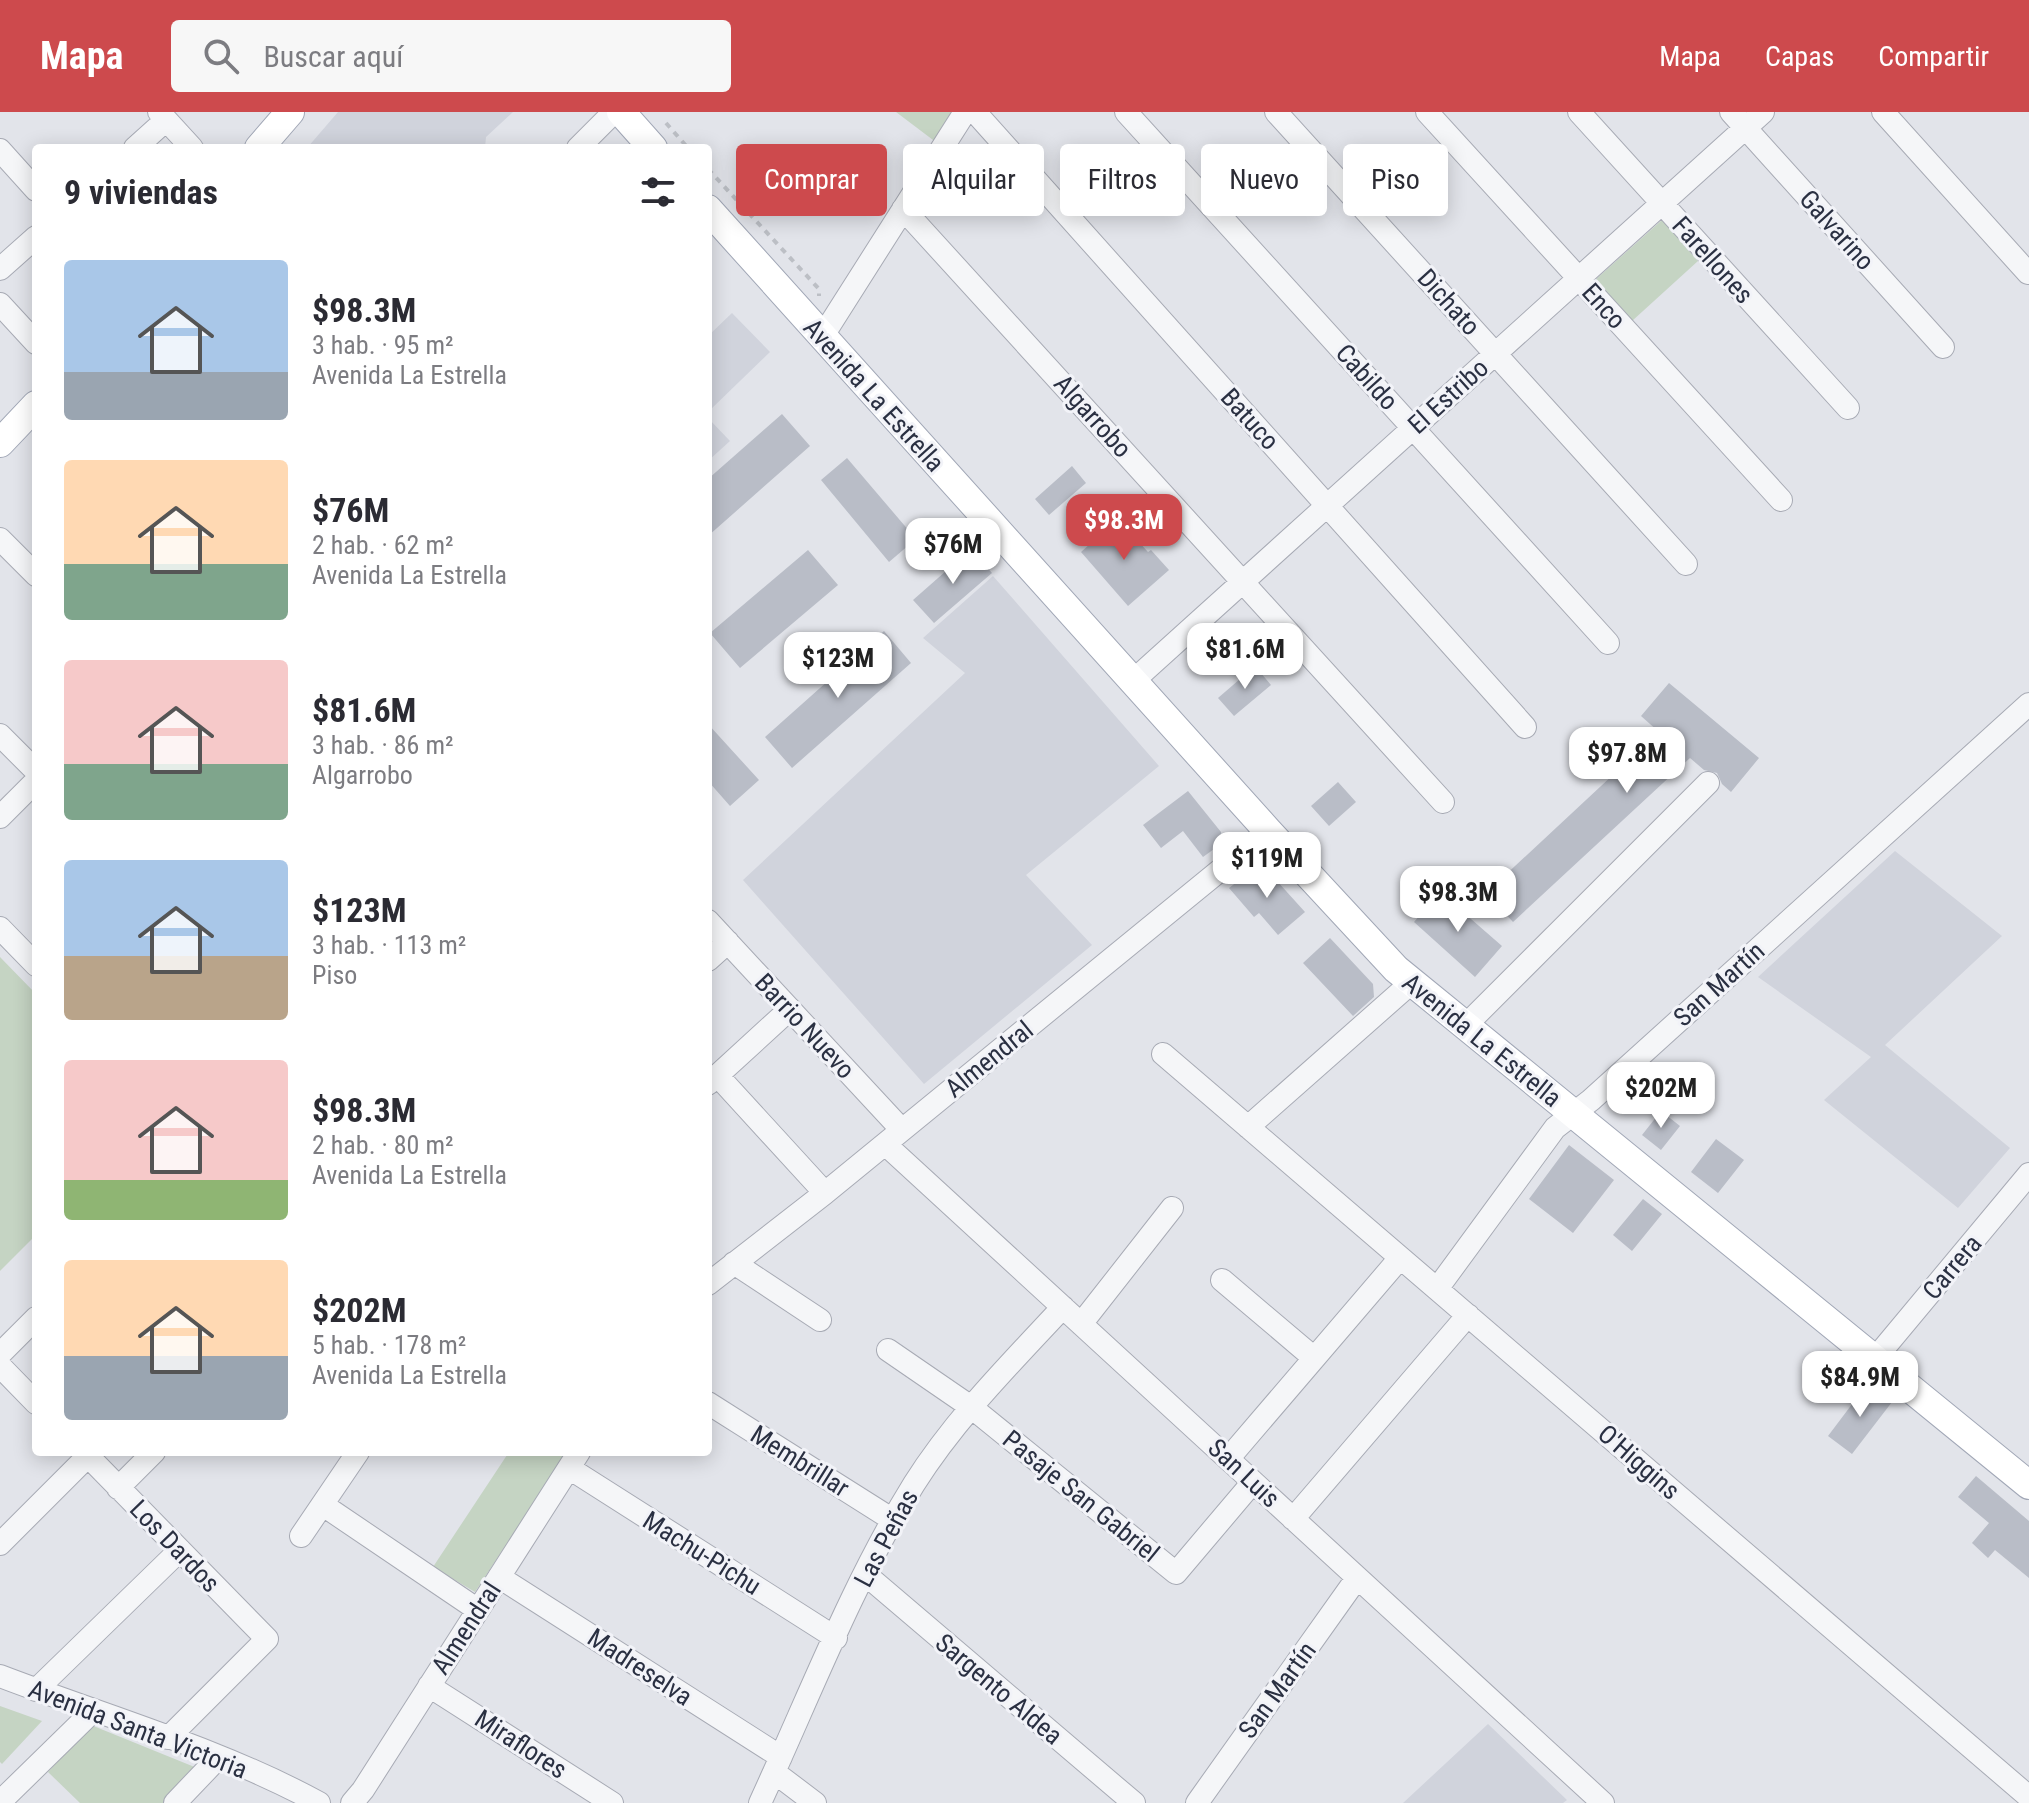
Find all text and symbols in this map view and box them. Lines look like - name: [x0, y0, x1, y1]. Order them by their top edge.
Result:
- search box: [171, 20, 731, 92]
- text: Mapa: [40, 34, 123, 78]
- icon: search: [199, 34, 243, 78]
- text: Buscar aquí: [263, 39, 403, 74]
- text: Mapa: [1659, 40, 1721, 73]
- text: Capas: [1765, 40, 1834, 73]
- text: Compartir: [1878, 40, 1989, 73]
- chip: Comprar: [736, 144, 887, 216]
- chip: Alquilar: [903, 144, 1044, 216]
- chip: Filtros: [1060, 144, 1185, 216]
- chip: Nuevo: [1201, 144, 1327, 216]
- chip: Piso: [1343, 144, 1448, 216]
- icon: filters: [636, 170, 680, 214]
- text: 9 viviendas: [64, 172, 218, 212]
- street label: Galvarino: [1793, 184, 1881, 276]
- street label: Farellones: [1666, 211, 1760, 309]
- street label: Dichato: [1412, 263, 1486, 341]
- street label: Enco: [1576, 277, 1632, 335]
- text: $98.3M: [312, 290, 416, 330]
- icon: home: [128, 292, 224, 388]
- street label: Avenida La Estrella: [798, 313, 950, 477]
- text: 3 hab. · 95 m²: [312, 330, 454, 360]
- street label: Cabildo: [1330, 338, 1404, 416]
- street label: El Estribo: [1402, 352, 1494, 440]
- text: Avenida La Estrella: [312, 360, 507, 390]
- street label: Algarrobo: [1048, 369, 1138, 463]
- street label: Batuco: [1215, 382, 1285, 456]
- text: $76M: [312, 490, 389, 530]
- icon: home: [128, 492, 224, 588]
- pin: $98.3M: [1059, 494, 1189, 562]
- text: $98.3M: [1084, 505, 1164, 535]
- pin: $76M: [906, 518, 1000, 586]
- text: $76M: [923, 529, 983, 559]
- text: 2 hab. · 62 m²: [312, 530, 454, 560]
- text: Avenida La Estrella: [312, 560, 507, 590]
- pin: $81.6M: [1180, 623, 1310, 691]
- pin: $123M: [782, 632, 894, 700]
- text: $81.6M: [1205, 634, 1285, 664]
- text: $123M: [802, 643, 874, 673]
- text: $81.6M: [312, 690, 416, 730]
- icon: home: [128, 692, 224, 788]
- pin: $97.8M: [1562, 727, 1692, 795]
- text: 3 hab. · 86 m²: [312, 730, 454, 760]
- text: $97.8M: [1587, 738, 1667, 768]
- text: Algarrobo: [312, 760, 413, 790]
- pin: $119M: [1211, 832, 1323, 900]
- text: $119M: [1231, 843, 1303, 873]
- pin: $98.3M: [1393, 866, 1523, 934]
- text: $98.3M: [1418, 877, 1498, 907]
- text: $123M: [312, 890, 407, 930]
- icon: home: [128, 892, 224, 988]
- text: 3 hab. · 113 m²: [312, 930, 466, 960]
- street label: San Martín: [1668, 936, 1770, 1032]
- text: Piso: [312, 960, 357, 990]
- street label: Barrio Nuevo: [749, 967, 861, 1085]
- street label: Avenida La Estrella: [1397, 967, 1567, 1113]
- street label: Almendral: [939, 1015, 1039, 1103]
- pin: $202M: [1605, 1062, 1717, 1130]
- text: $202M: [1625, 1073, 1697, 1103]
- text: $98.3M: [312, 1090, 416, 1130]
- icon: home: [128, 1092, 224, 1188]
- text: 2 hab. · 80 m²: [312, 1130, 454, 1160]
- text: Avenida La Estrella: [312, 1160, 507, 1190]
- street label: Carrera: [1916, 1229, 1988, 1305]
- text: $202M: [312, 1290, 407, 1330]
- icon: home: [128, 1292, 224, 1388]
- text: 5 hab. · 178 m²: [312, 1330, 466, 1360]
- pin: $84.9M: [1795, 1351, 1925, 1419]
- text: Avenida La Estrella: [312, 1360, 507, 1390]
- text: $84.9M: [1820, 1362, 1900, 1392]
- street label: O'Higgins: [1592, 1418, 1686, 1506]
- street label: Membrillar: [745, 1419, 855, 1503]
- street label: Pasaje San Gabriel: [997, 1424, 1165, 1568]
- street label: San Luis: [1202, 1432, 1286, 1514]
- street label: Las Peñas: [848, 1484, 924, 1592]
- street label: Los Dardos: [124, 1494, 226, 1598]
- street label: Machu-Pichu: [638, 1505, 766, 1601]
- street label: Almendral: [425, 1576, 507, 1680]
- street label: Madreselva: [582, 1622, 698, 1712]
- street label: Sargento Aldea: [930, 1627, 1068, 1751]
- street label: San Martín: [1232, 1636, 1322, 1744]
- street label: Avenida Santa Victoria: [25, 1674, 251, 1784]
- street label: Miraflores: [469, 1703, 573, 1785]

